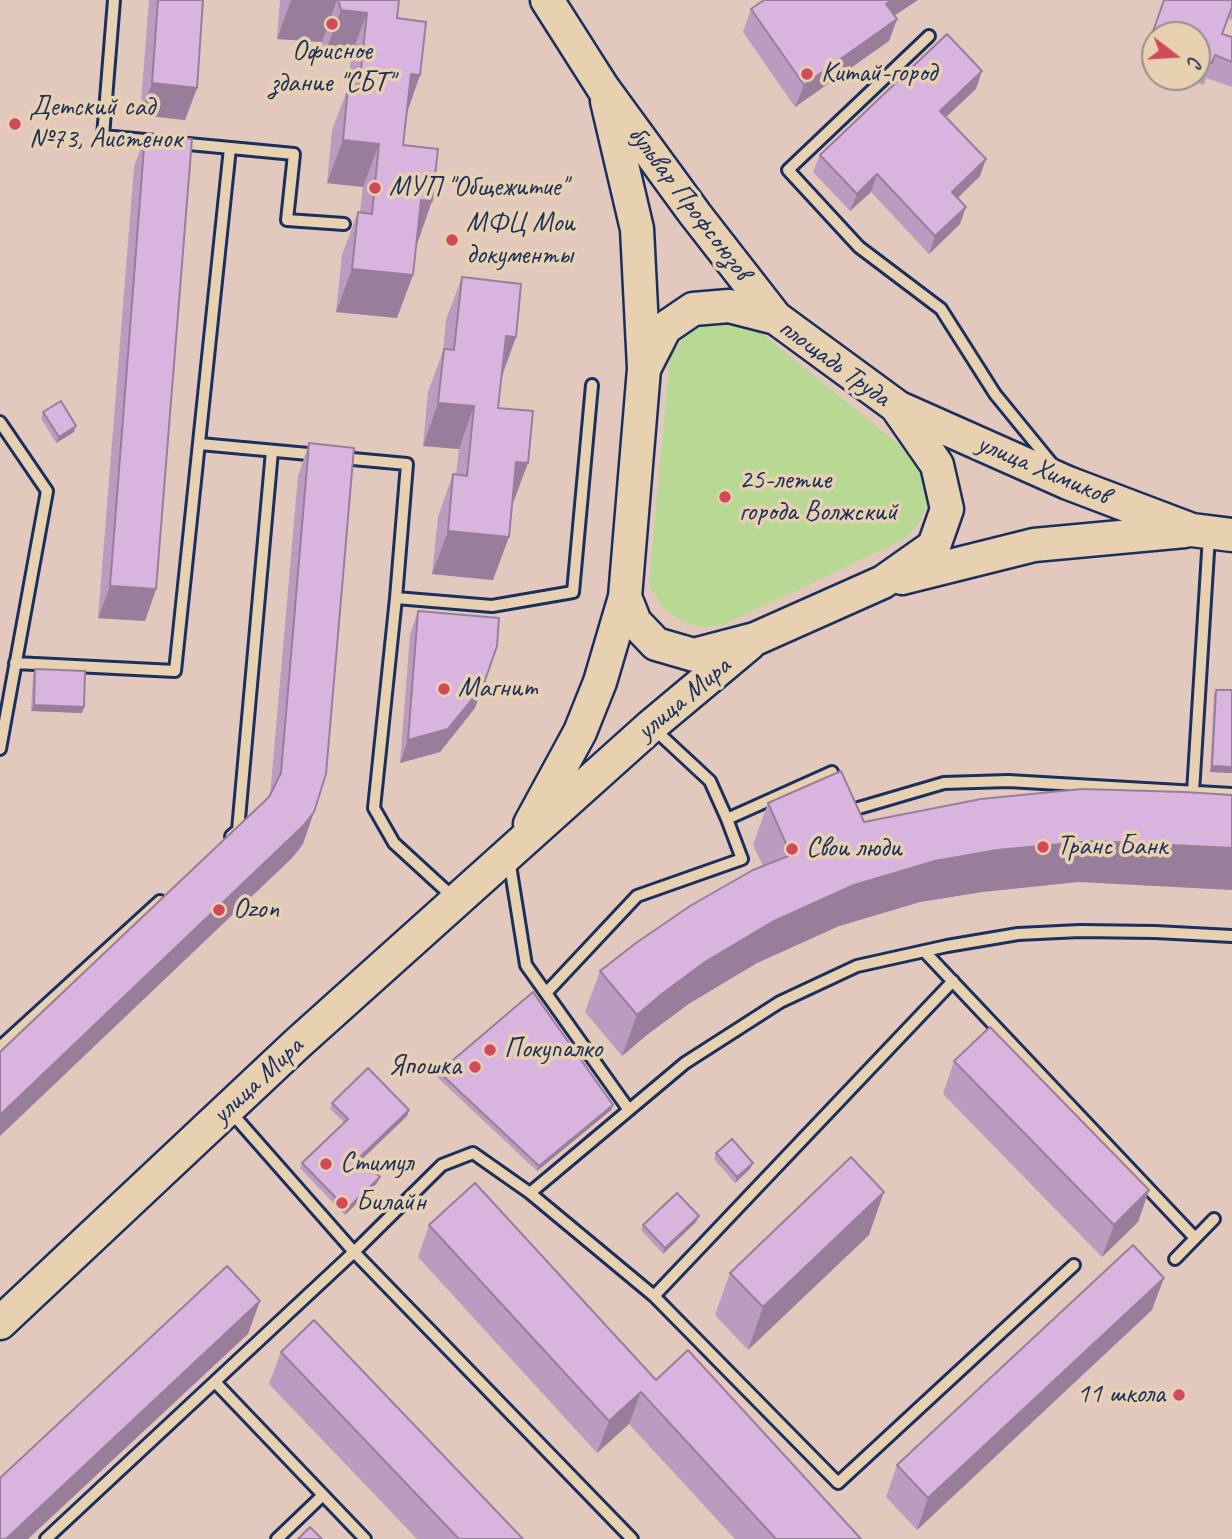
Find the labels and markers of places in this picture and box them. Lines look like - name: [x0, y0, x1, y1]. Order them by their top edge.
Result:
- marker: Офисное здание "СБТ": [324, 16, 340, 32]
- place label: Офисное здание "СБТ": [270, 35, 394, 101]
- place label: Китай-город: [821, 57, 937, 91]
- marker: Китай-город: [799, 66, 815, 82]
- place label: Детский сад №73, Аистенок: [29, 91, 182, 157]
- marker: Детский сад №73, Аистенок: [7, 116, 23, 132]
- place label: МУП "Общежитие": [389, 171, 567, 205]
- marker: МУП "Общежитие": [367, 180, 383, 196]
- place label: МФЦ Мои документы: [466, 207, 575, 273]
- marker: МФЦ Мои документы: [444, 232, 460, 248]
- place label: 25-летие города Волжский: [739, 464, 897, 530]
- marker: 25-летие города Волжский: [717, 489, 733, 505]
- place label: Магнит: [458, 672, 538, 706]
- marker: Магнит: [436, 681, 452, 697]
- place label: Транс Банк: [1057, 830, 1167, 864]
- place label: Свои люди: [806, 832, 901, 866]
- marker: Транс Банк: [1035, 839, 1051, 855]
- marker: Свои люди: [784, 841, 800, 857]
- place label: Ozon: [233, 893, 279, 927]
- marker: Ozon: [211, 902, 227, 918]
- place label: Покупалко: [504, 1033, 602, 1067]
- marker: Покупалко: [482, 1042, 498, 1058]
- place label: Япошка: [388, 1050, 461, 1084]
- marker: Япошка: [467, 1059, 483, 1075]
- place label: Стимул: [340, 1147, 413, 1181]
- marker: Стимул: [318, 1156, 334, 1172]
- place label: Билайн: [356, 1186, 426, 1220]
- marker: Билайн: [334, 1195, 350, 1211]
- place label: 11 школа: [1077, 1378, 1165, 1412]
- marker: 11 школа: [1171, 1387, 1187, 1403]

